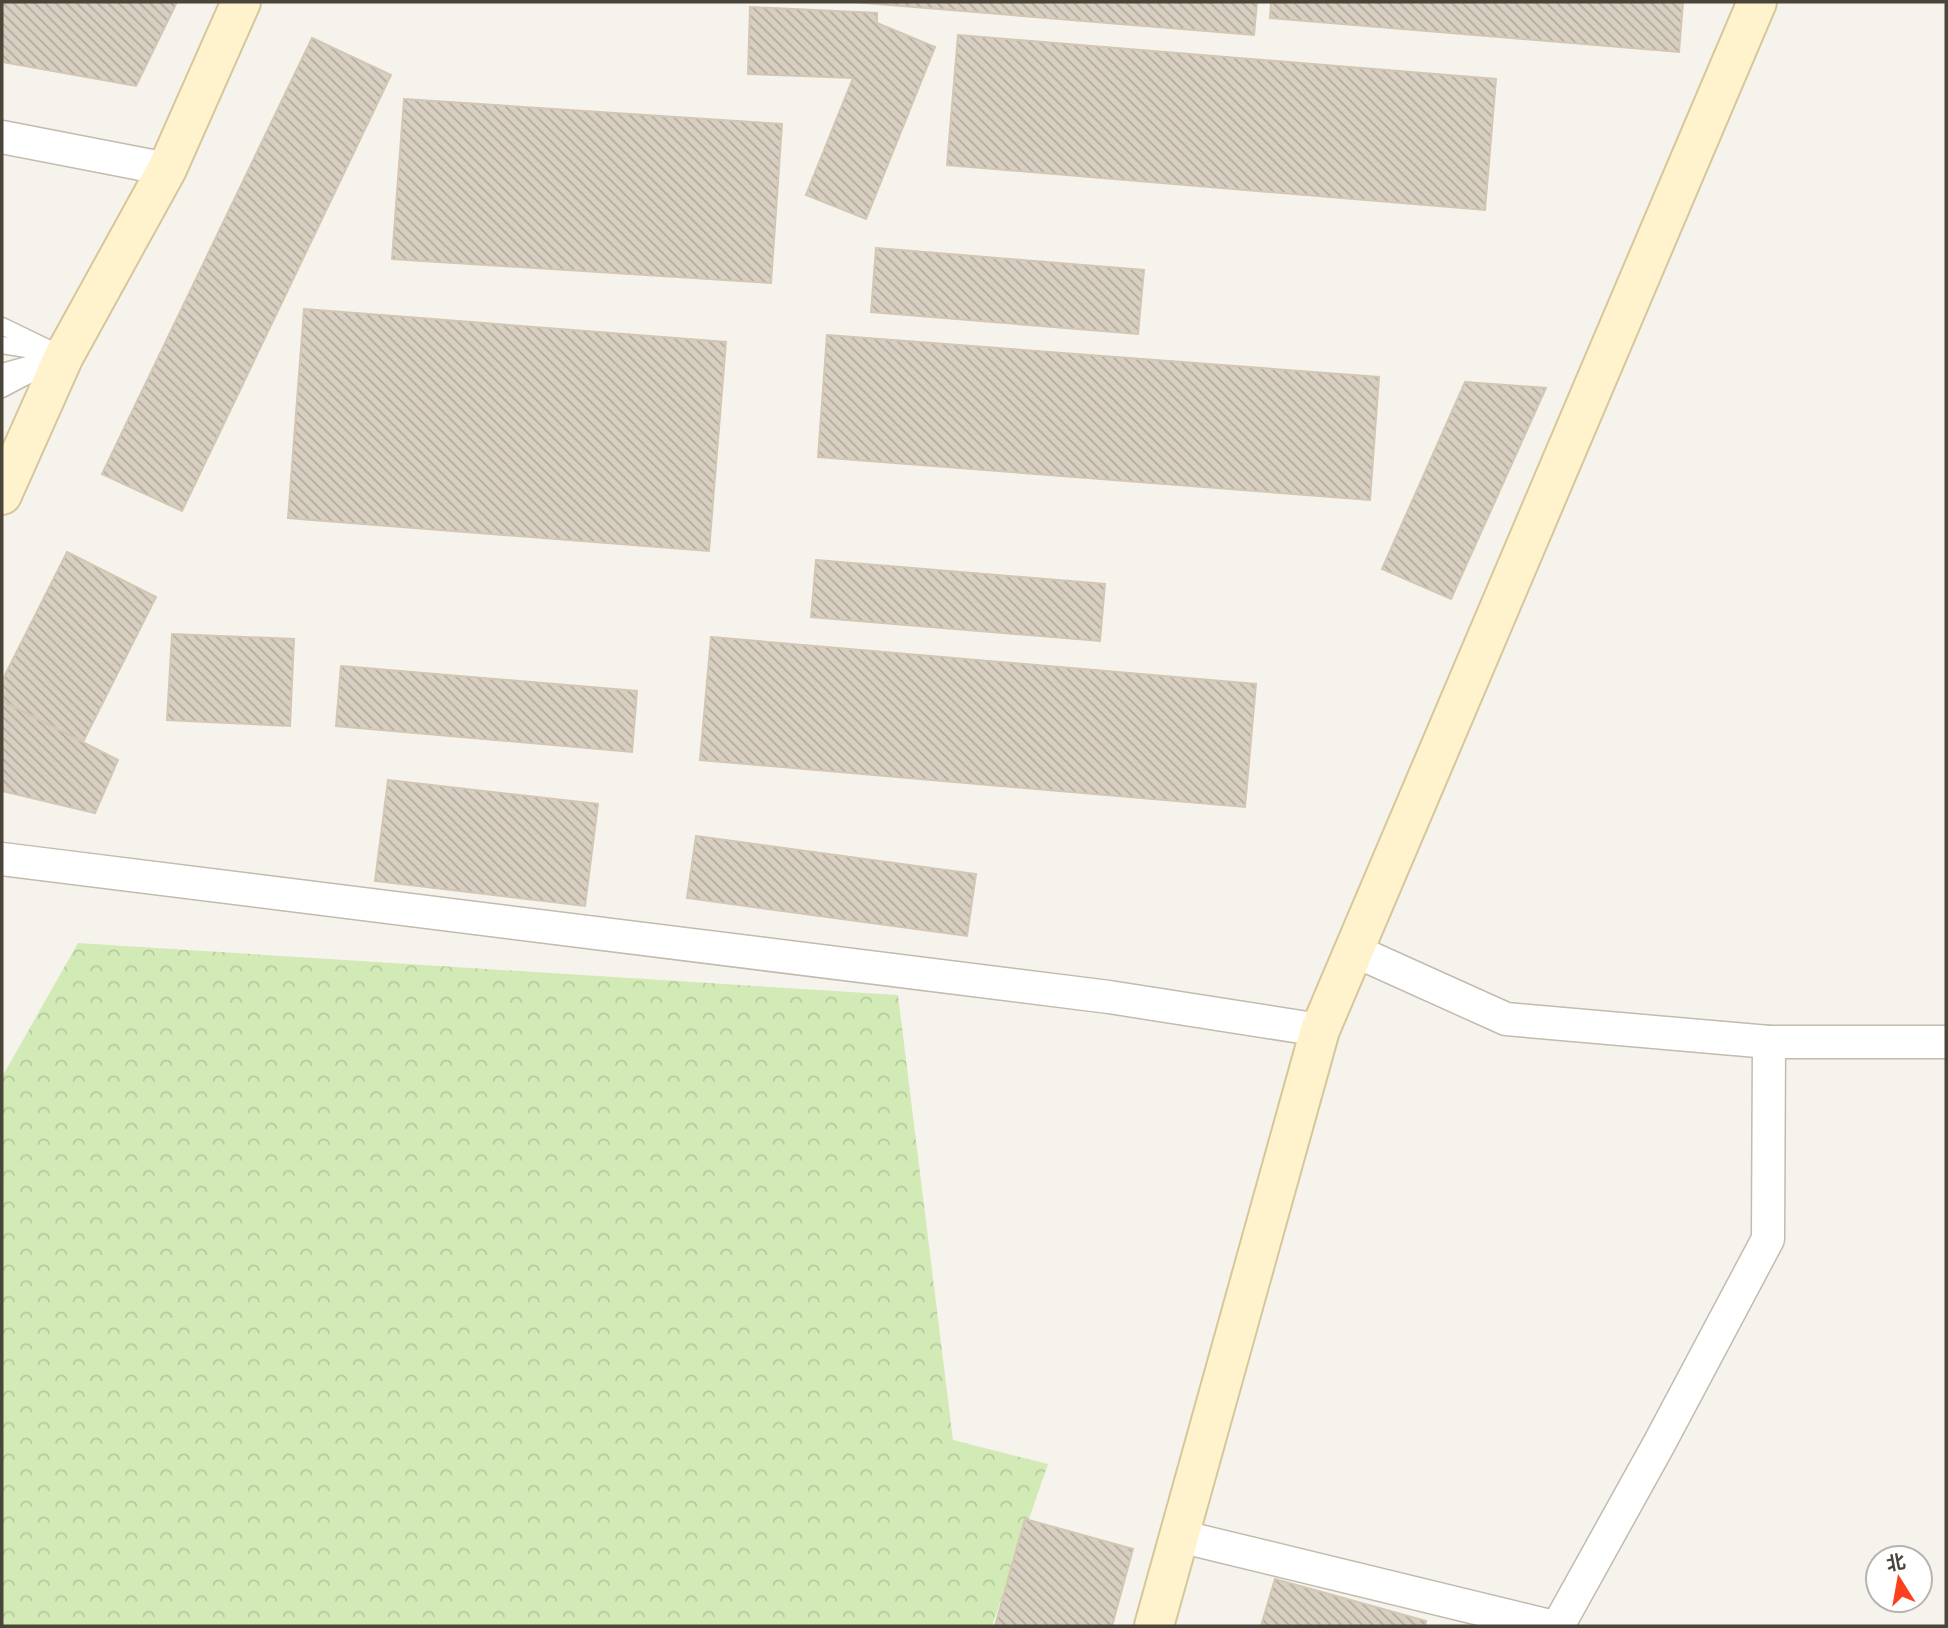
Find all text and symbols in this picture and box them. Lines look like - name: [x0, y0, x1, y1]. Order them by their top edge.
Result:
- north arrow: [1864, 1544, 1934, 1614]
- text: 北: [1884, 1550, 1907, 1576]

